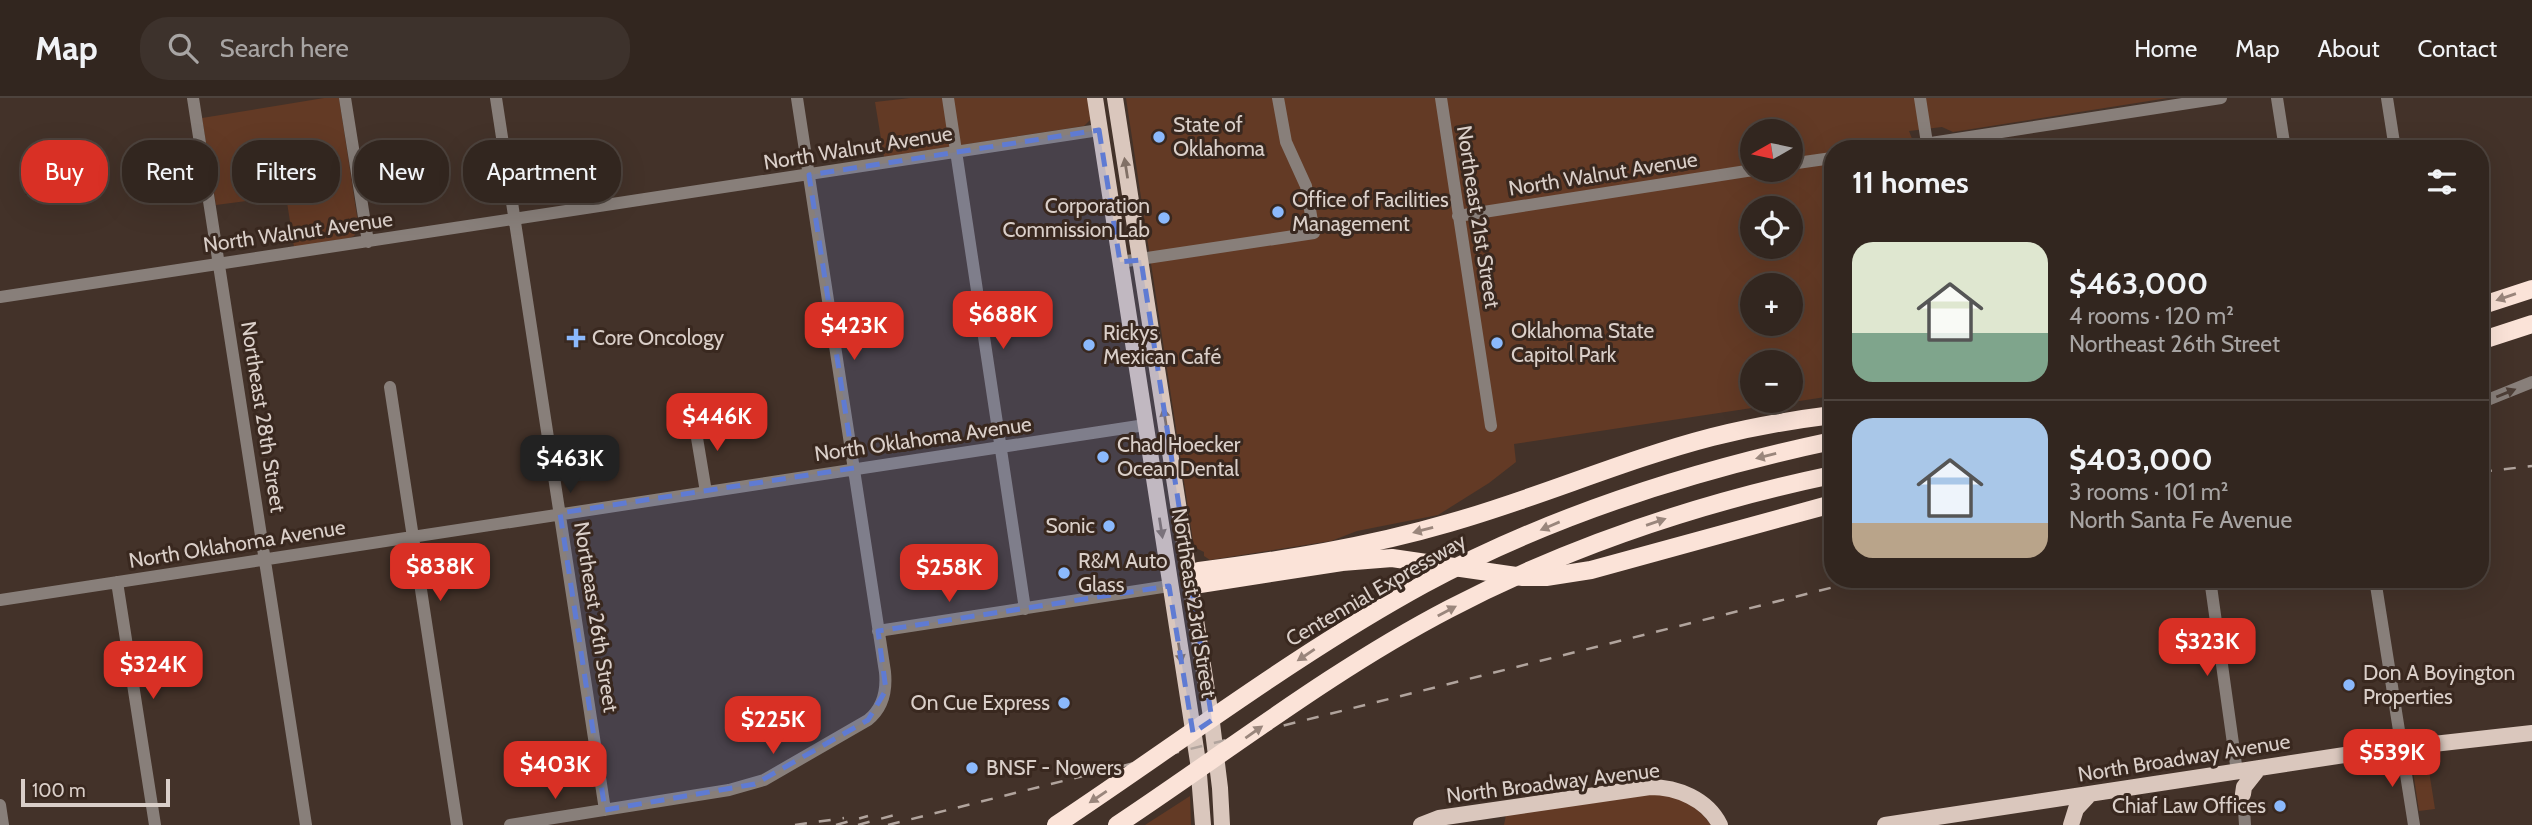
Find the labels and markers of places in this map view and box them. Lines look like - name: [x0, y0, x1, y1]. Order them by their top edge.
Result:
- place label: State of Oklahoma: [1173, 112, 1265, 161]
- marker: State of Oklahoma: [1151, 129, 1167, 145]
- place label: Office of Facilities Management: [1292, 187, 1449, 236]
- place label: Corporation Commission Lab: [1002, 193, 1150, 242]
- marker: Office of Facilities Management: [1270, 204, 1286, 220]
- marker: Corporation Commission Lab: [1156, 210, 1172, 226]
- pin: $688K: [954, 292, 1052, 351]
- pin: $423K: [805, 302, 903, 362]
- place label: Oklahoma State Capitol Park: [1511, 318, 1655, 367]
- place label: Rickys Mexican Café: [1103, 320, 1222, 369]
- place label: Core Oncology: [592, 325, 725, 350]
- marker: Core Oncology: [566, 328, 586, 348]
- marker: Oklahoma State Capitol Park: [1489, 335, 1505, 351]
- marker: Rickys Mexican Café: [1081, 337, 1097, 353]
- pin: $446K: [668, 394, 766, 453]
- place label: Chad Hoecker Ocean Dental: [1117, 432, 1241, 481]
- pin: $463K: [521, 436, 619, 495]
- marker: Chad Hoecker Ocean Dental: [1095, 449, 1111, 465]
- place label: Sonic: [1045, 513, 1095, 538]
- marker: Sonic: [1101, 518, 1117, 534]
- pin: $838K: [391, 544, 489, 603]
- pin: $258K: [900, 545, 998, 604]
- place label: R&M Auto Glass: [1078, 548, 1168, 597]
- marker: R&M Auto Glass: [1056, 565, 1072, 581]
- pin: $323K: [2158, 618, 2256, 678]
- pin: $324K: [104, 642, 202, 701]
- place label: Don A Boyington Properties: [2363, 660, 2515, 709]
- marker: Don A Boyington Properties: [2341, 677, 2357, 693]
- place label: On Cue Express: [911, 690, 1050, 715]
- marker: On Cue Express: [1056, 695, 1072, 711]
- pin: $225K: [724, 696, 822, 756]
- pin: $539K: [2343, 730, 2441, 789]
- pin: $403K: [506, 742, 604, 801]
- place label: BNSF - Nowers: [986, 755, 1122, 780]
- marker: BNSF - Nowers: [964, 760, 980, 776]
- place label: Chiaf Law Offices: [2112, 793, 2266, 818]
- marker: Chiaf Law Offices: [2272, 798, 2288, 814]

